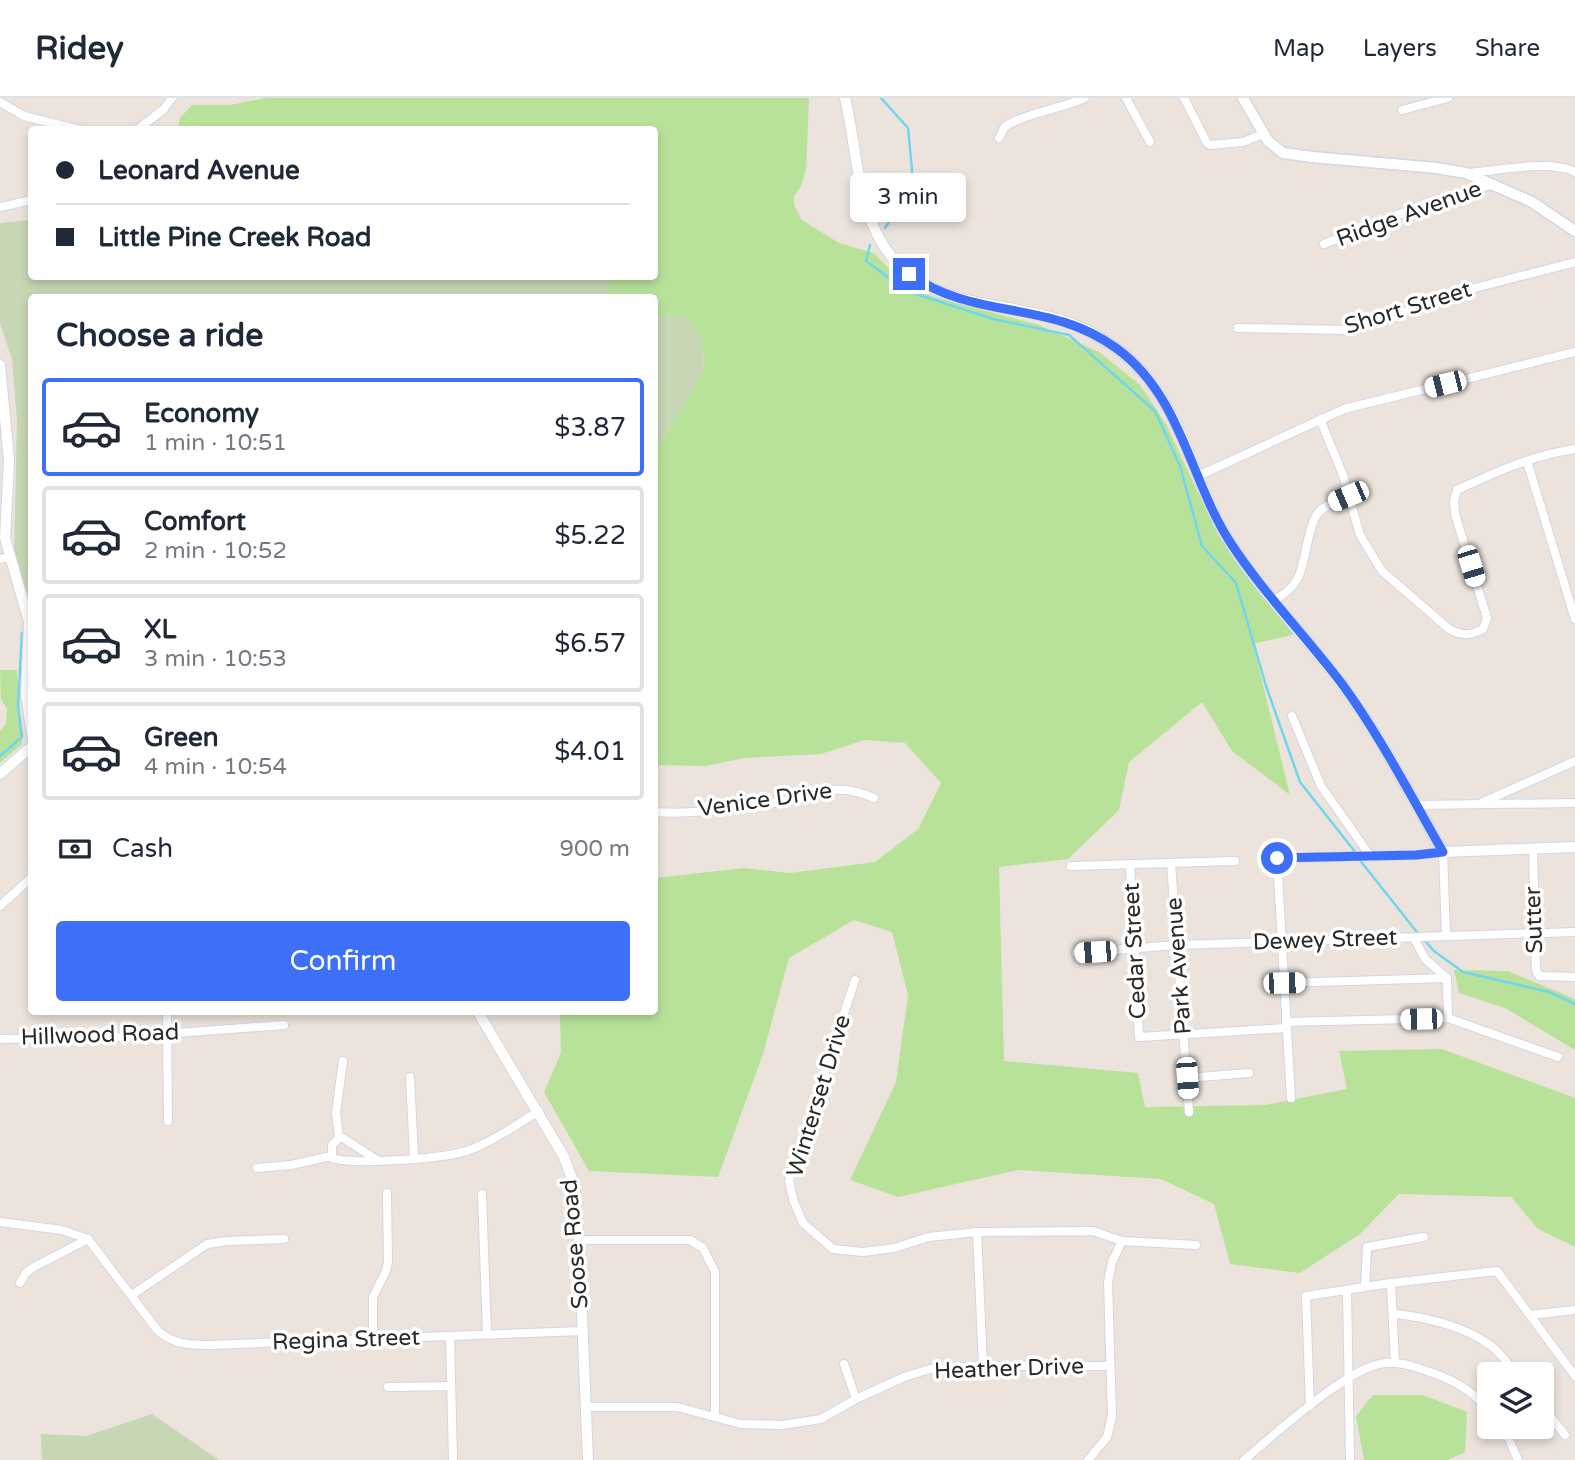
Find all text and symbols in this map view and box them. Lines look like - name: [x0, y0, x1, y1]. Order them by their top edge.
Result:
- text: Ridey: [35, 29, 124, 68]
- text: Map: [1273, 34, 1325, 63]
- text: Layers: [1363, 34, 1437, 63]
- text: Share: [1475, 34, 1540, 63]
- text: Leonard Avenue: [98, 155, 300, 186]
- callout: 3 min: [851, 172, 967, 222]
- street label: Ridge Avenue: [1333, 175, 1485, 253]
- text: 3 min: [877, 183, 939, 211]
- text: Little Pine Creek Road: [98, 222, 371, 253]
- route end: [893, 258, 925, 290]
- street label: Short Street: [1341, 275, 1475, 341]
- text: Choose a ride: [56, 317, 263, 355]
- car: [1423, 369, 1468, 399]
- icon: car: [60, 396, 123, 459]
- text: Economy: [144, 398, 259, 429]
- text: $3.87: [554, 412, 626, 443]
- text: 1 min · 10:51: [144, 429, 287, 457]
- car: [1325, 478, 1372, 514]
- icon: car: [60, 504, 123, 567]
- text: Comfort: [144, 506, 246, 537]
- text: $5.22: [554, 520, 626, 551]
- text: 2 min · 10:52: [144, 537, 287, 565]
- car: [1455, 543, 1488, 589]
- icon: car: [60, 612, 123, 675]
- text: XL: [144, 614, 176, 645]
- text: $6.57: [554, 628, 626, 659]
- text: 3 min · 10:53: [144, 645, 287, 673]
- icon: car: [60, 720, 123, 783]
- text: Green: [144, 722, 219, 753]
- text: $4.01: [554, 736, 626, 767]
- text: 4 min · 10:54: [144, 753, 287, 781]
- street label: Venice Drive: [696, 777, 834, 823]
- icon: cash: [56, 830, 94, 868]
- text: Cash: [112, 833, 173, 864]
- text: 900 m: [560, 835, 630, 863]
- route start: [1261, 842, 1293, 874]
- street label: Cedar Street: [1117, 882, 1153, 1020]
- street label: Sutter: [1519, 886, 1549, 954]
- street label: Park Avenue: [1160, 896, 1198, 1036]
- button: Confirm: [56, 921, 630, 1001]
- street label: Dewey Street: [1252, 923, 1398, 957]
- car: [1074, 940, 1117, 964]
- car: [1263, 972, 1306, 994]
- car: [1400, 1008, 1443, 1030]
- street label: Winterset Drive: [781, 1011, 857, 1181]
- street label: Hillwood Road: [20, 1018, 180, 1052]
- car: [1176, 1056, 1199, 1100]
- street label: Soose Road: [555, 1178, 595, 1310]
- street label: Regina Street: [271, 1323, 421, 1357]
- street label: Heather Drive: [934, 1352, 1084, 1386]
- map controls: [1477, 1362, 1554, 1439]
- button: layers: [1477, 1362, 1554, 1439]

